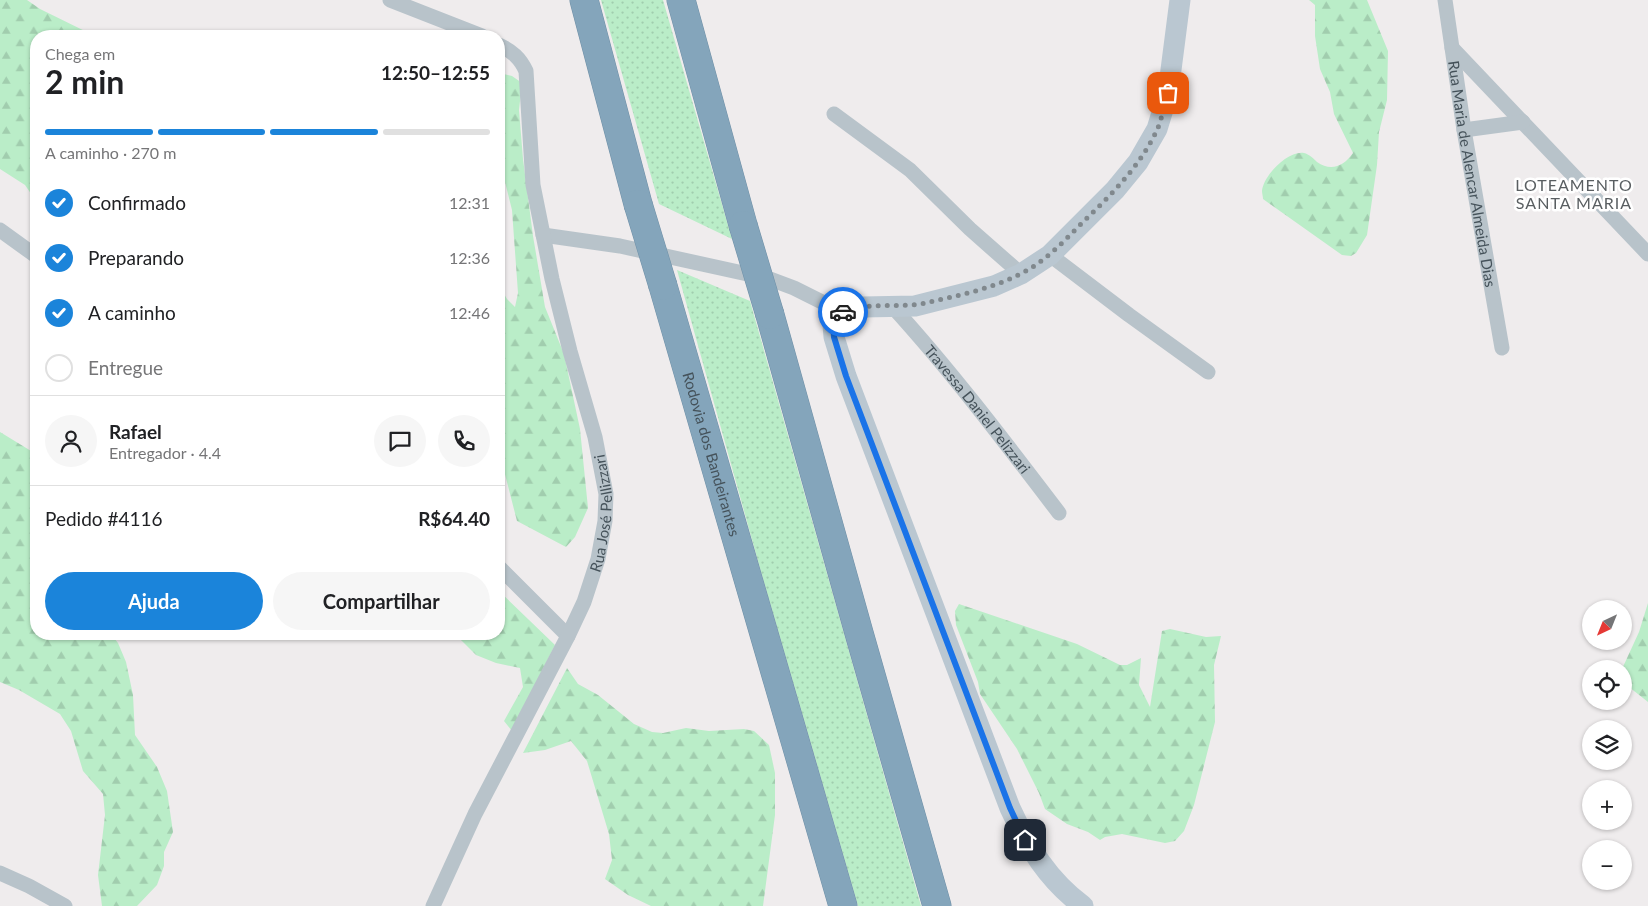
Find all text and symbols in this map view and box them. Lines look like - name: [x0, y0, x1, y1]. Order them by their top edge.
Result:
- text: Chega em: [45, 44, 115, 63]
- street label: Rua Maria de Alencar Almeida Dias: [1445, 59, 1500, 288]
- text: 12:50–12:55: [381, 61, 490, 84]
- text: 2 min: [45, 62, 124, 101]
- pin: [1147, 72, 1189, 114]
- icon: bag: [1154, 79, 1182, 107]
- text: A caminho · 270 m: [45, 143, 176, 162]
- district label: LOTEAMENTO SANTA MARIA: [1515, 175, 1633, 212]
- icon: check: [45, 189, 73, 217]
- text: Confirmado: [88, 191, 186, 214]
- text: 12:31: [449, 193, 490, 212]
- icon: check: [45, 244, 73, 272]
- text: Preparando: [88, 246, 184, 269]
- text: 12:36: [449, 248, 490, 267]
- courier: [818, 287, 868, 337]
- icon: car: [829, 298, 857, 326]
- icon: check: [45, 299, 73, 327]
- text: A caminho: [88, 301, 176, 324]
- text: 12:46: [449, 303, 490, 322]
- street label: Travessa Daniel Pelizzari: [921, 341, 1034, 477]
- text: Entregue: [88, 356, 163, 379]
- street label: Rodovia dos Bandeirantes: [679, 370, 744, 538]
- button: person: [45, 415, 97, 467]
- button: chat: [374, 415, 426, 467]
- button: phone: [438, 415, 490, 467]
- text: Rafael: [109, 420, 162, 443]
- text: Entregador · 4.4: [109, 443, 221, 462]
- street label: Rua José Pellizzari: [585, 453, 615, 574]
- text: Pedido #4116: [45, 507, 163, 530]
- text: R$64.40: [418, 507, 490, 530]
- button: Ajuda: [45, 572, 263, 630]
- button: Compartilhar: [273, 572, 490, 630]
- north arrow: [1582, 600, 1632, 650]
- map controls: [1582, 600, 1632, 890]
- button: locate: [1582, 660, 1632, 710]
- button: layers: [1582, 720, 1632, 770]
- button: +: [1582, 780, 1632, 830]
- pin: [1004, 819, 1046, 861]
- icon: home: [1011, 826, 1039, 854]
- button: −: [1582, 840, 1632, 890]

